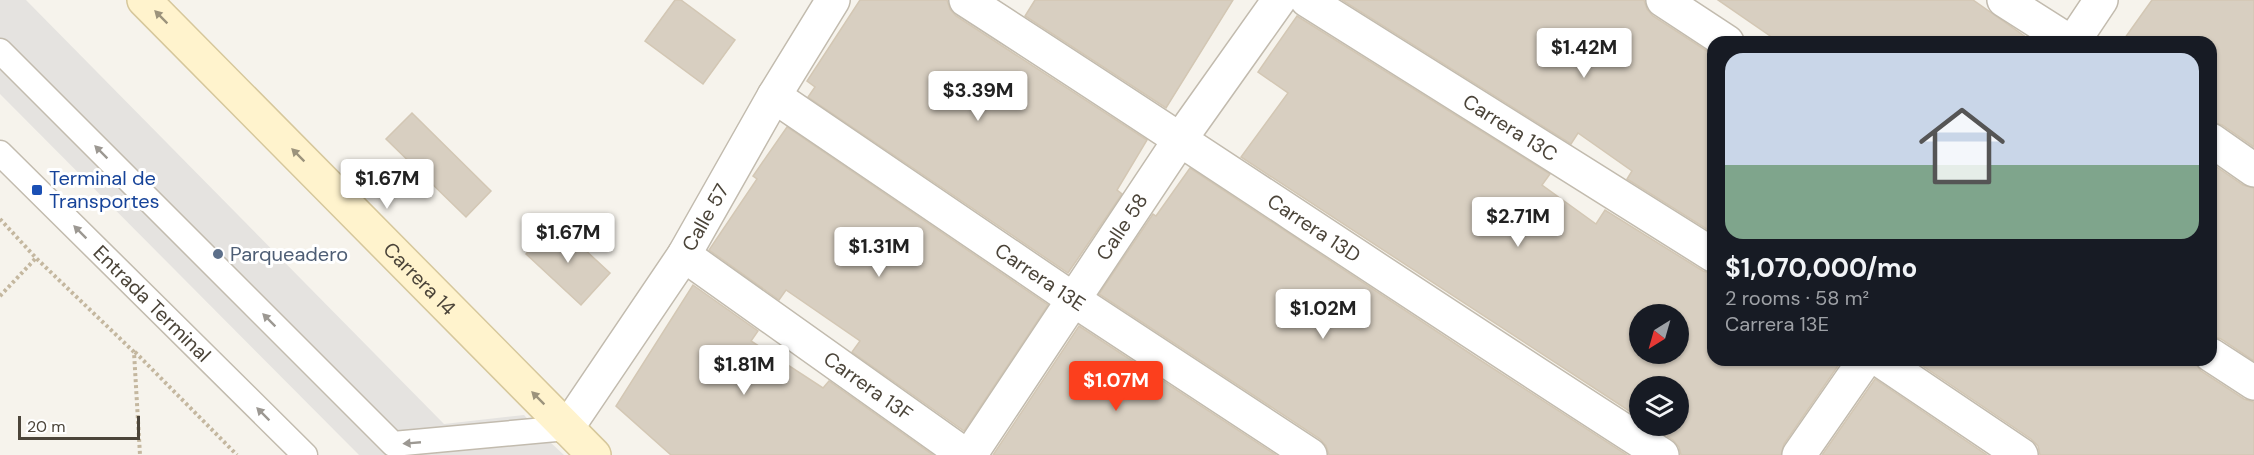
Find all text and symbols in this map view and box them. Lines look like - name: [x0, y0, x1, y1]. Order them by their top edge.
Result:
- one-way arrow: [154, 10, 168, 24]
- pin: $1.42M: [1535, 28, 1633, 79]
- text: $1.42M: [1551, 34, 1617, 60]
- pin: $3.39M: [929, 71, 1027, 122]
- text: $3.39M: [942, 77, 1014, 103]
- street label: Carrera 13C: [1458, 88, 1562, 167]
- icon: home: [1908, 92, 2016, 200]
- one-way arrow: [94, 145, 109, 159]
- one-way arrow: [291, 149, 305, 163]
- pin: $1.67M: [338, 159, 436, 210]
- place label: Terminal de Transportes: [49, 165, 160, 214]
- text: $1.67M: [355, 165, 419, 191]
- street label: Calle 57: [676, 179, 735, 256]
- marker: Terminal de Transportes: [30, 183, 44, 197]
- street label: Calle 58: [1090, 188, 1153, 265]
- street label: Carrera 13D: [1262, 188, 1366, 268]
- pin: $2.71M: [1469, 197, 1567, 248]
- text: $2.71M: [1486, 203, 1550, 229]
- pin: $1.67M: [519, 213, 617, 264]
- text: $1.67M: [536, 219, 600, 245]
- one-way arrow: [73, 225, 88, 239]
- pin: $1.31M: [830, 227, 928, 278]
- text: $1.31M: [848, 233, 910, 259]
- street label: Carrera 14: [378, 236, 462, 321]
- street label: Carrera 13E: [990, 237, 1091, 317]
- street label: Entrada Terminal: [88, 240, 216, 367]
- place label: Parqueadero: [230, 241, 348, 267]
- marker: Parqueadero: [211, 247, 225, 261]
- text: $1,070,000/mo: [1725, 251, 1917, 285]
- text: 2 rooms · 58 m²: [1725, 285, 1869, 311]
- pin: $1.02M: [1274, 289, 1372, 340]
- text: $1.02M: [1290, 295, 1356, 321]
- north arrow: [1629, 304, 1689, 364]
- map controls: [1629, 304, 1689, 436]
- text: Carrera 13E: [1725, 311, 1829, 337]
- one-way arrow: [262, 313, 276, 327]
- pin: $1.81M: [695, 345, 793, 396]
- street label: Carrera 13F: [818, 345, 918, 427]
- text: $1.81M: [713, 351, 775, 377]
- pin: $1.07M: [1067, 361, 1165, 412]
- text: $1.07M: [1083, 367, 1149, 393]
- button: layers: [1629, 376, 1689, 436]
- one-way arrow: [531, 391, 545, 406]
- one-way arrow: [257, 407, 271, 421]
- scale bar: [18, 413, 140, 440]
- text: 20 m: [27, 416, 66, 437]
- one-way arrow: [403, 438, 422, 447]

